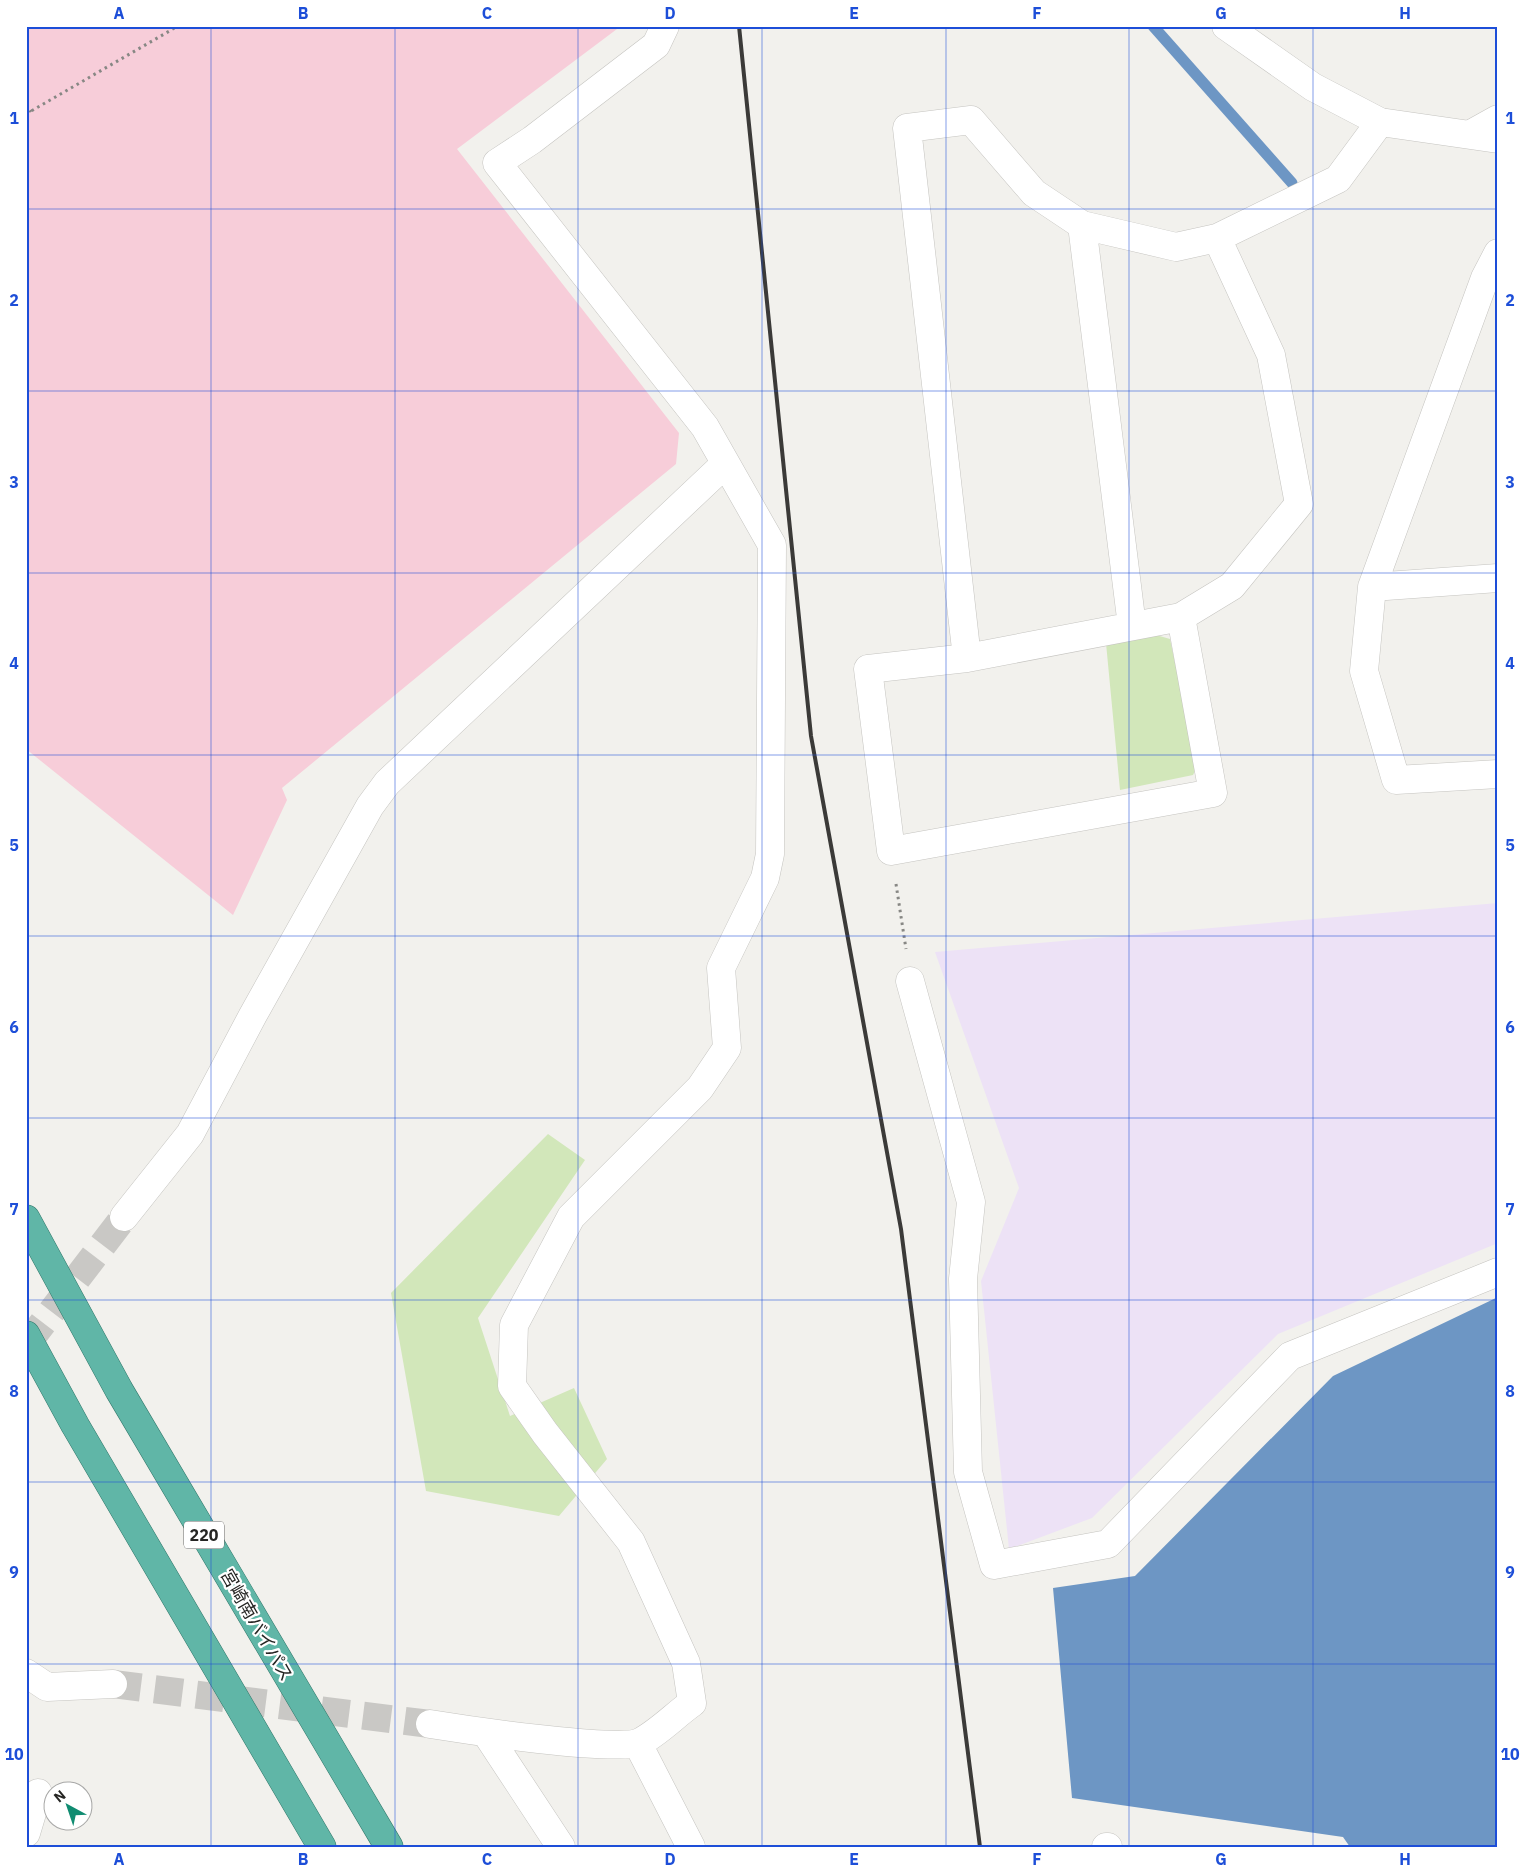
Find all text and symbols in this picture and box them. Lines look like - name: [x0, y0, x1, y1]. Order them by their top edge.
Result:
- text: A: [114, 3, 125, 23]
- text: B: [298, 3, 309, 23]
- text: C: [482, 3, 492, 23]
- text: D: [664, 3, 676, 23]
- text: E: [849, 3, 859, 23]
- text: F: [1032, 3, 1042, 23]
- text: G: [1215, 3, 1227, 23]
- text: H: [1399, 3, 1411, 23]
- text: 1: [9, 108, 19, 128]
- text: 1: [1505, 108, 1515, 128]
- text: 2: [9, 290, 19, 310]
- text: 2: [1505, 290, 1515, 310]
- text: 3: [9, 472, 19, 492]
- text: 3: [1505, 472, 1515, 492]
- text: 4: [9, 653, 19, 673]
- text: 4: [1505, 653, 1515, 673]
- text: 5: [9, 835, 19, 855]
- text: 5: [1505, 835, 1515, 855]
- text: 6: [9, 1017, 19, 1037]
- text: 6: [1505, 1017, 1515, 1037]
- text: 7: [9, 1199, 19, 1219]
- text: 7: [1505, 1199, 1515, 1219]
- text: 8: [9, 1381, 19, 1401]
- text: 8: [1505, 1381, 1515, 1401]
- road number: 220: [184, 1522, 224, 1548]
- text: 9: [9, 1562, 19, 1582]
- text: 9: [1505, 1562, 1515, 1582]
- street label: 宮崎南バイパス: [216, 1565, 298, 1685]
- text: 10: [4, 1744, 24, 1764]
- text: 10: [1500, 1744, 1520, 1764]
- north arrow: [42, 1780, 92, 1830]
- text: N: [50, 1786, 69, 1806]
- text: A: [114, 1849, 125, 1869]
- text: B: [298, 1849, 309, 1869]
- text: C: [482, 1849, 492, 1869]
- text: D: [664, 1849, 676, 1869]
- text: E: [849, 1849, 859, 1869]
- text: F: [1032, 1849, 1042, 1869]
- text: G: [1215, 1849, 1227, 1869]
- text: H: [1399, 1849, 1411, 1869]

